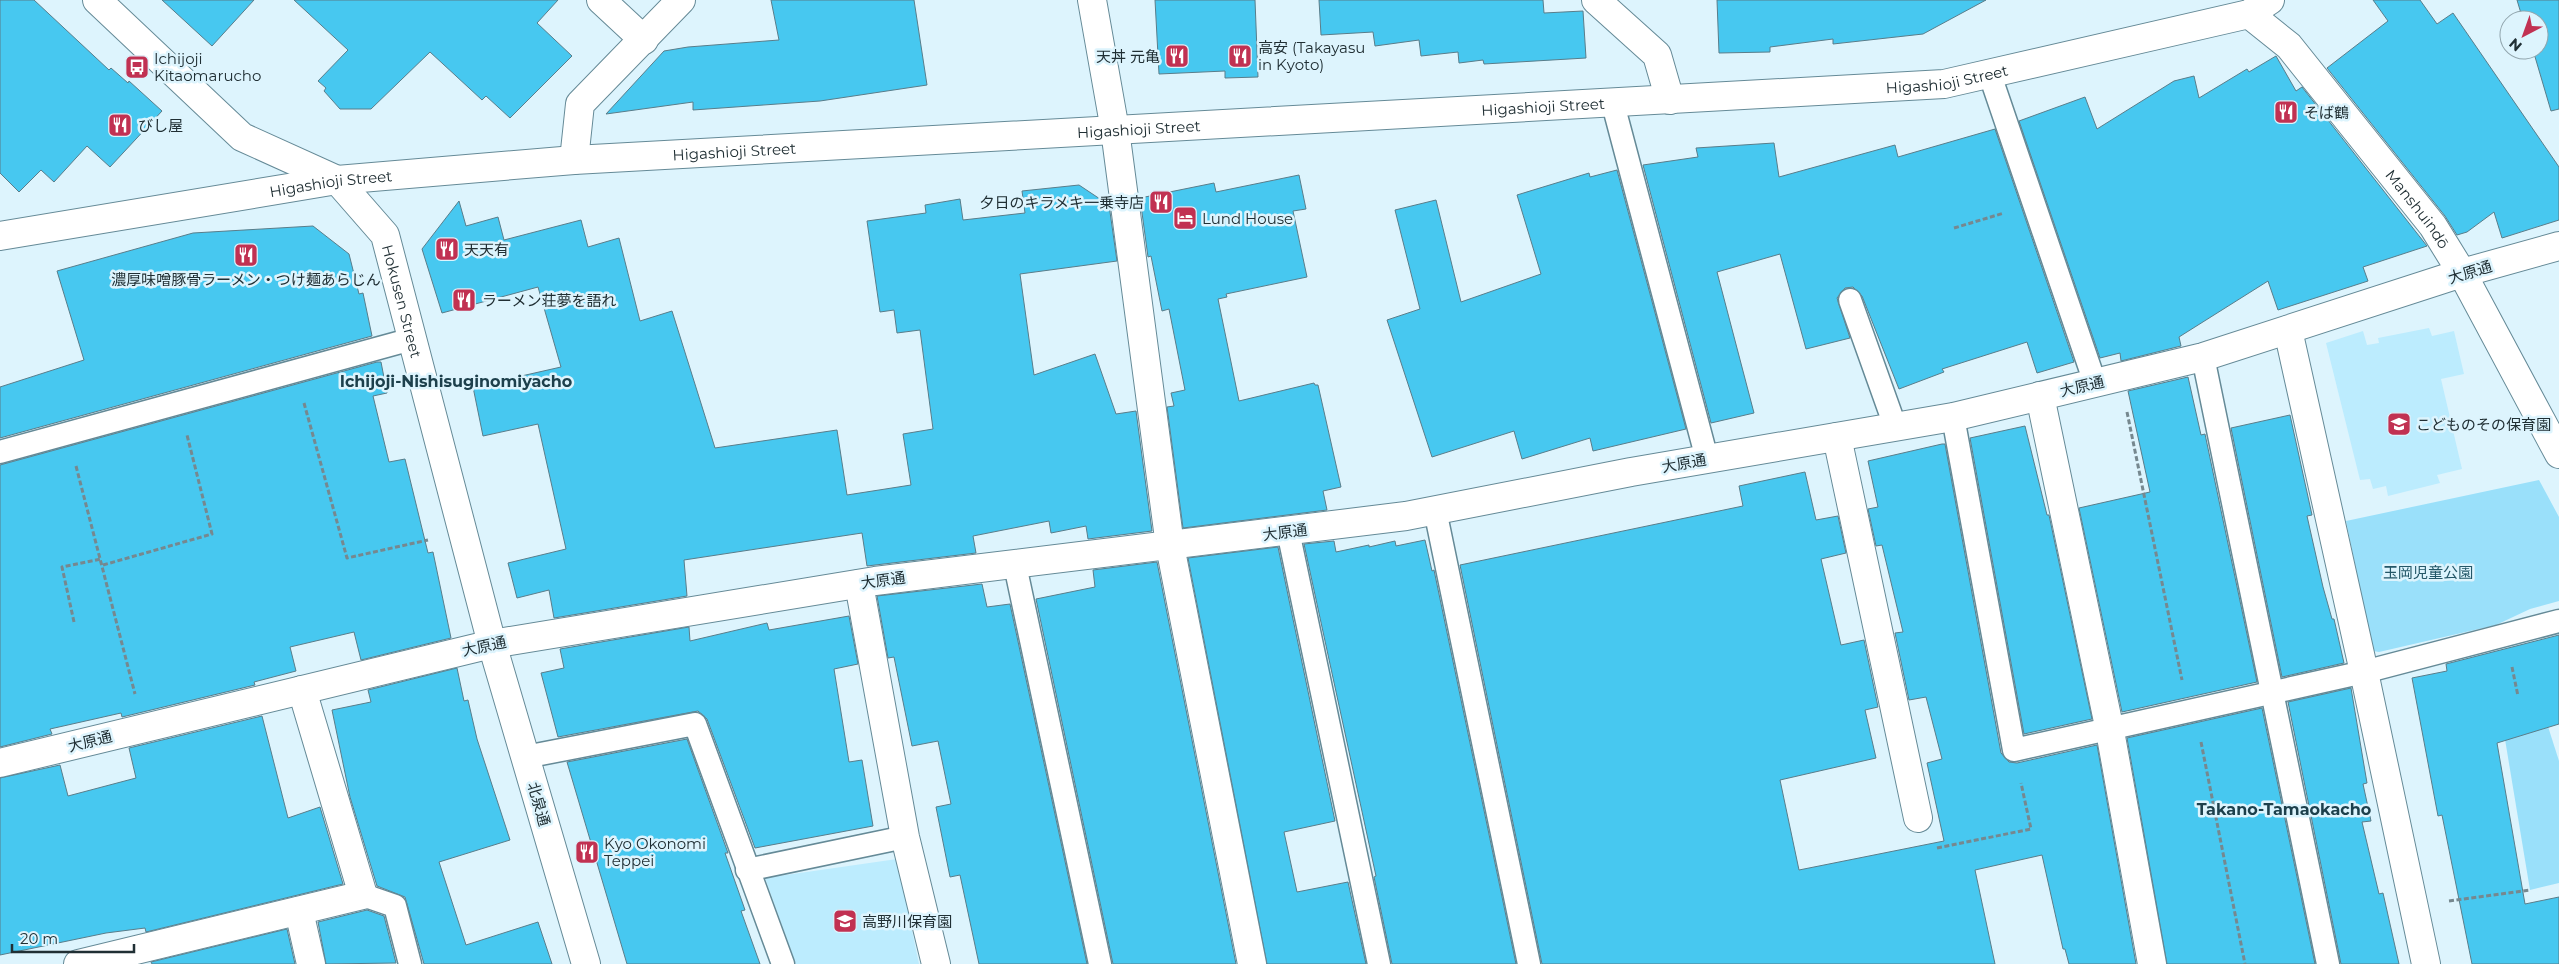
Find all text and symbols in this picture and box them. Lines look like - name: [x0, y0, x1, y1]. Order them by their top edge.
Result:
- north arrow: [2499, 10, 2549, 60]
- text: N: [2505, 34, 2526, 55]
- place label: 高安 (Takayasu in Kyoto): [1258, 38, 1365, 74]
- restaurant icon: 天丼 元亀: [1164, 43, 1190, 69]
- restaurant icon: 高安 (Takayasu in Kyoto): [1227, 43, 1253, 69]
- place label: 天丼 元亀: [1096, 47, 1160, 66]
- place label: Ichijoji Kitaomarucho: [154, 49, 261, 85]
- bus stop icon: Ichijoji Kitaomarucho: [124, 54, 150, 80]
- street label: Higashioji Street: [1885, 60, 2010, 97]
- street label: Higashioji Street: [1481, 93, 1605, 119]
- restaurant icon: そば鶴: [2273, 99, 2299, 125]
- place label: そば鶴: [2304, 103, 2349, 122]
- restaurant icon: びし屋: [107, 112, 133, 138]
- place label: びし屋: [138, 116, 183, 135]
- street label: Higashioji Street: [1076, 116, 1201, 142]
- street label: Higashioji Street: [672, 138, 797, 164]
- street label: Manshuindō: [2382, 165, 2454, 252]
- street label: Higashioji Street: [268, 166, 393, 201]
- restaurant icon: 夕日のキラメキ一乗寺店: [1148, 189, 1174, 215]
- place label: 夕日のキラメキ一乗寺店: [979, 193, 1144, 212]
- hotel icon: Lund House: [1172, 205, 1198, 231]
- place label: Lund House: [1202, 209, 1293, 228]
- restaurant icon: 天天有: [434, 236, 460, 262]
- place label: 天天有: [464, 240, 509, 259]
- restaurant icon: 濃厚味噌豚骨ラーメン・つけ麺あらじん: [233, 242, 259, 268]
- street label: Hokusen Street: [378, 242, 426, 360]
- street label: 大原通: [2446, 256, 2494, 288]
- place label: 濃厚味噌豚骨ラーメン・つけ麺あらじん: [111, 270, 381, 289]
- restaurant icon: ラーメン荘夢を語れ: [451, 287, 477, 313]
- place label: ラーメン荘夢を語れ: [482, 291, 616, 310]
- district label: Ichijoji-Nishisuginomiyacho: [340, 372, 572, 391]
- street label: 大原通: [2058, 372, 2106, 400]
- school or university icon: こどものその保育園: [2386, 411, 2412, 437]
- place label: こどものその保育園: [2416, 415, 2551, 434]
- street label: 大原通: [1660, 450, 1708, 476]
- street label: 大原通: [1262, 520, 1308, 544]
- park label: 玉岡児童公園: [2383, 563, 2473, 582]
- street label: 大原通: [859, 567, 907, 593]
- street label: 大原通: [460, 632, 508, 660]
- street label: 大原通: [66, 726, 114, 756]
- street label: 北泉通: [524, 780, 554, 828]
- district label: Takano-Tamaokacho: [2197, 800, 2371, 819]
- place label: Kyo Okonomi Teppei: [604, 834, 706, 870]
- restaurant icon: Kyo Okonomi Teppei: [574, 839, 600, 865]
- school or university icon: 高野川保育園: [832, 908, 858, 934]
- place label: 高野川保育園: [862, 912, 952, 931]
- scale bar: [12, 922, 135, 954]
- text: 20 m: [20, 929, 58, 948]

